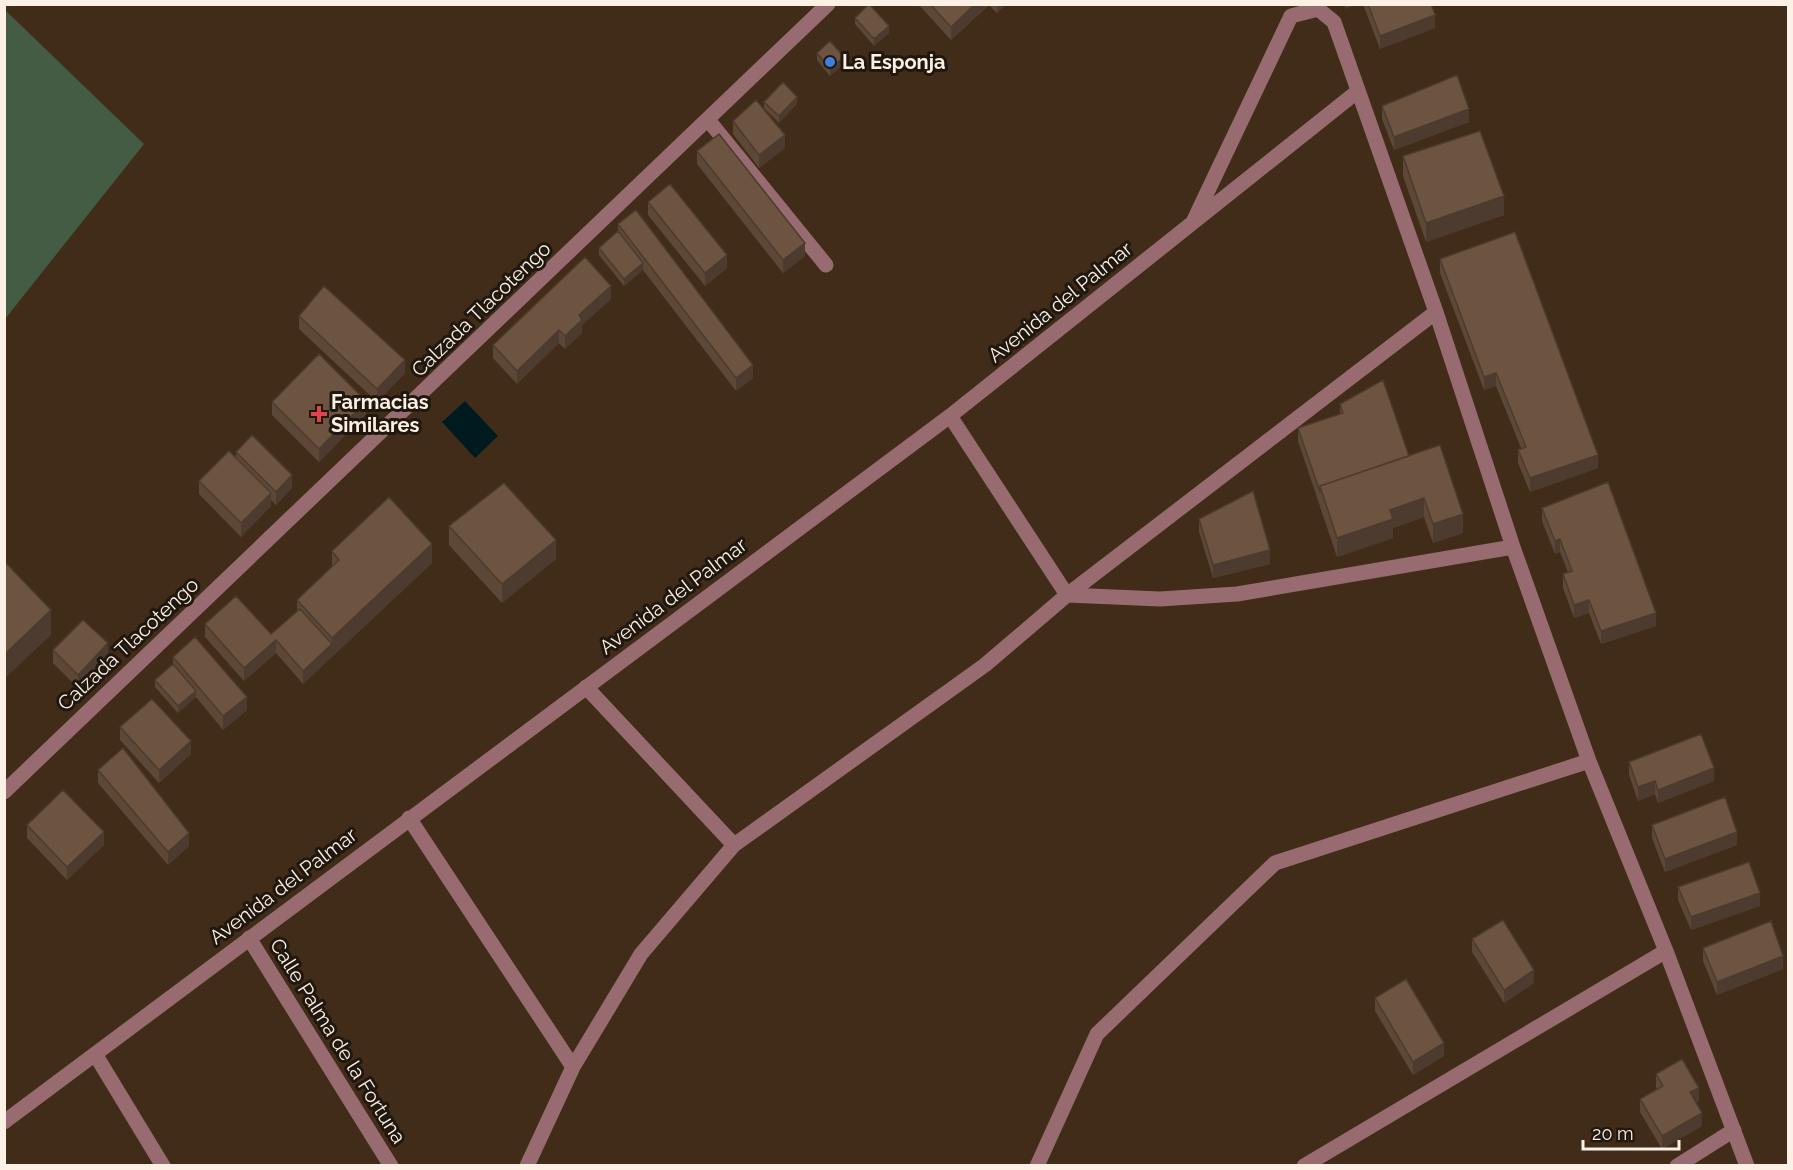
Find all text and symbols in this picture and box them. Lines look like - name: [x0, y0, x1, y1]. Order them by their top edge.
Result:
- place label: La Esponja: [842, 50, 945, 74]
- marker: La Esponja: [823, 55, 837, 69]
- street label: Calzada Tlacotengo: [406, 236, 556, 382]
- street label: Avenida del Palmar: [983, 237, 1137, 367]
- place label: Farmacias Similares: [331, 390, 429, 437]
- marker: Farmacias Similares: [312, 407, 326, 421]
- street label: Avenida del Palmar: [595, 533, 751, 659]
- street label: Calzada Tlacotengo: [53, 572, 204, 716]
- street label: Avenida del Palmar: [205, 823, 361, 949]
- street label: Calle Palma de la Fortuna: [265, 934, 411, 1148]
- scale bar: [1583, 1113, 1679, 1151]
- text: 20 m: [1592, 1123, 1634, 1144]

